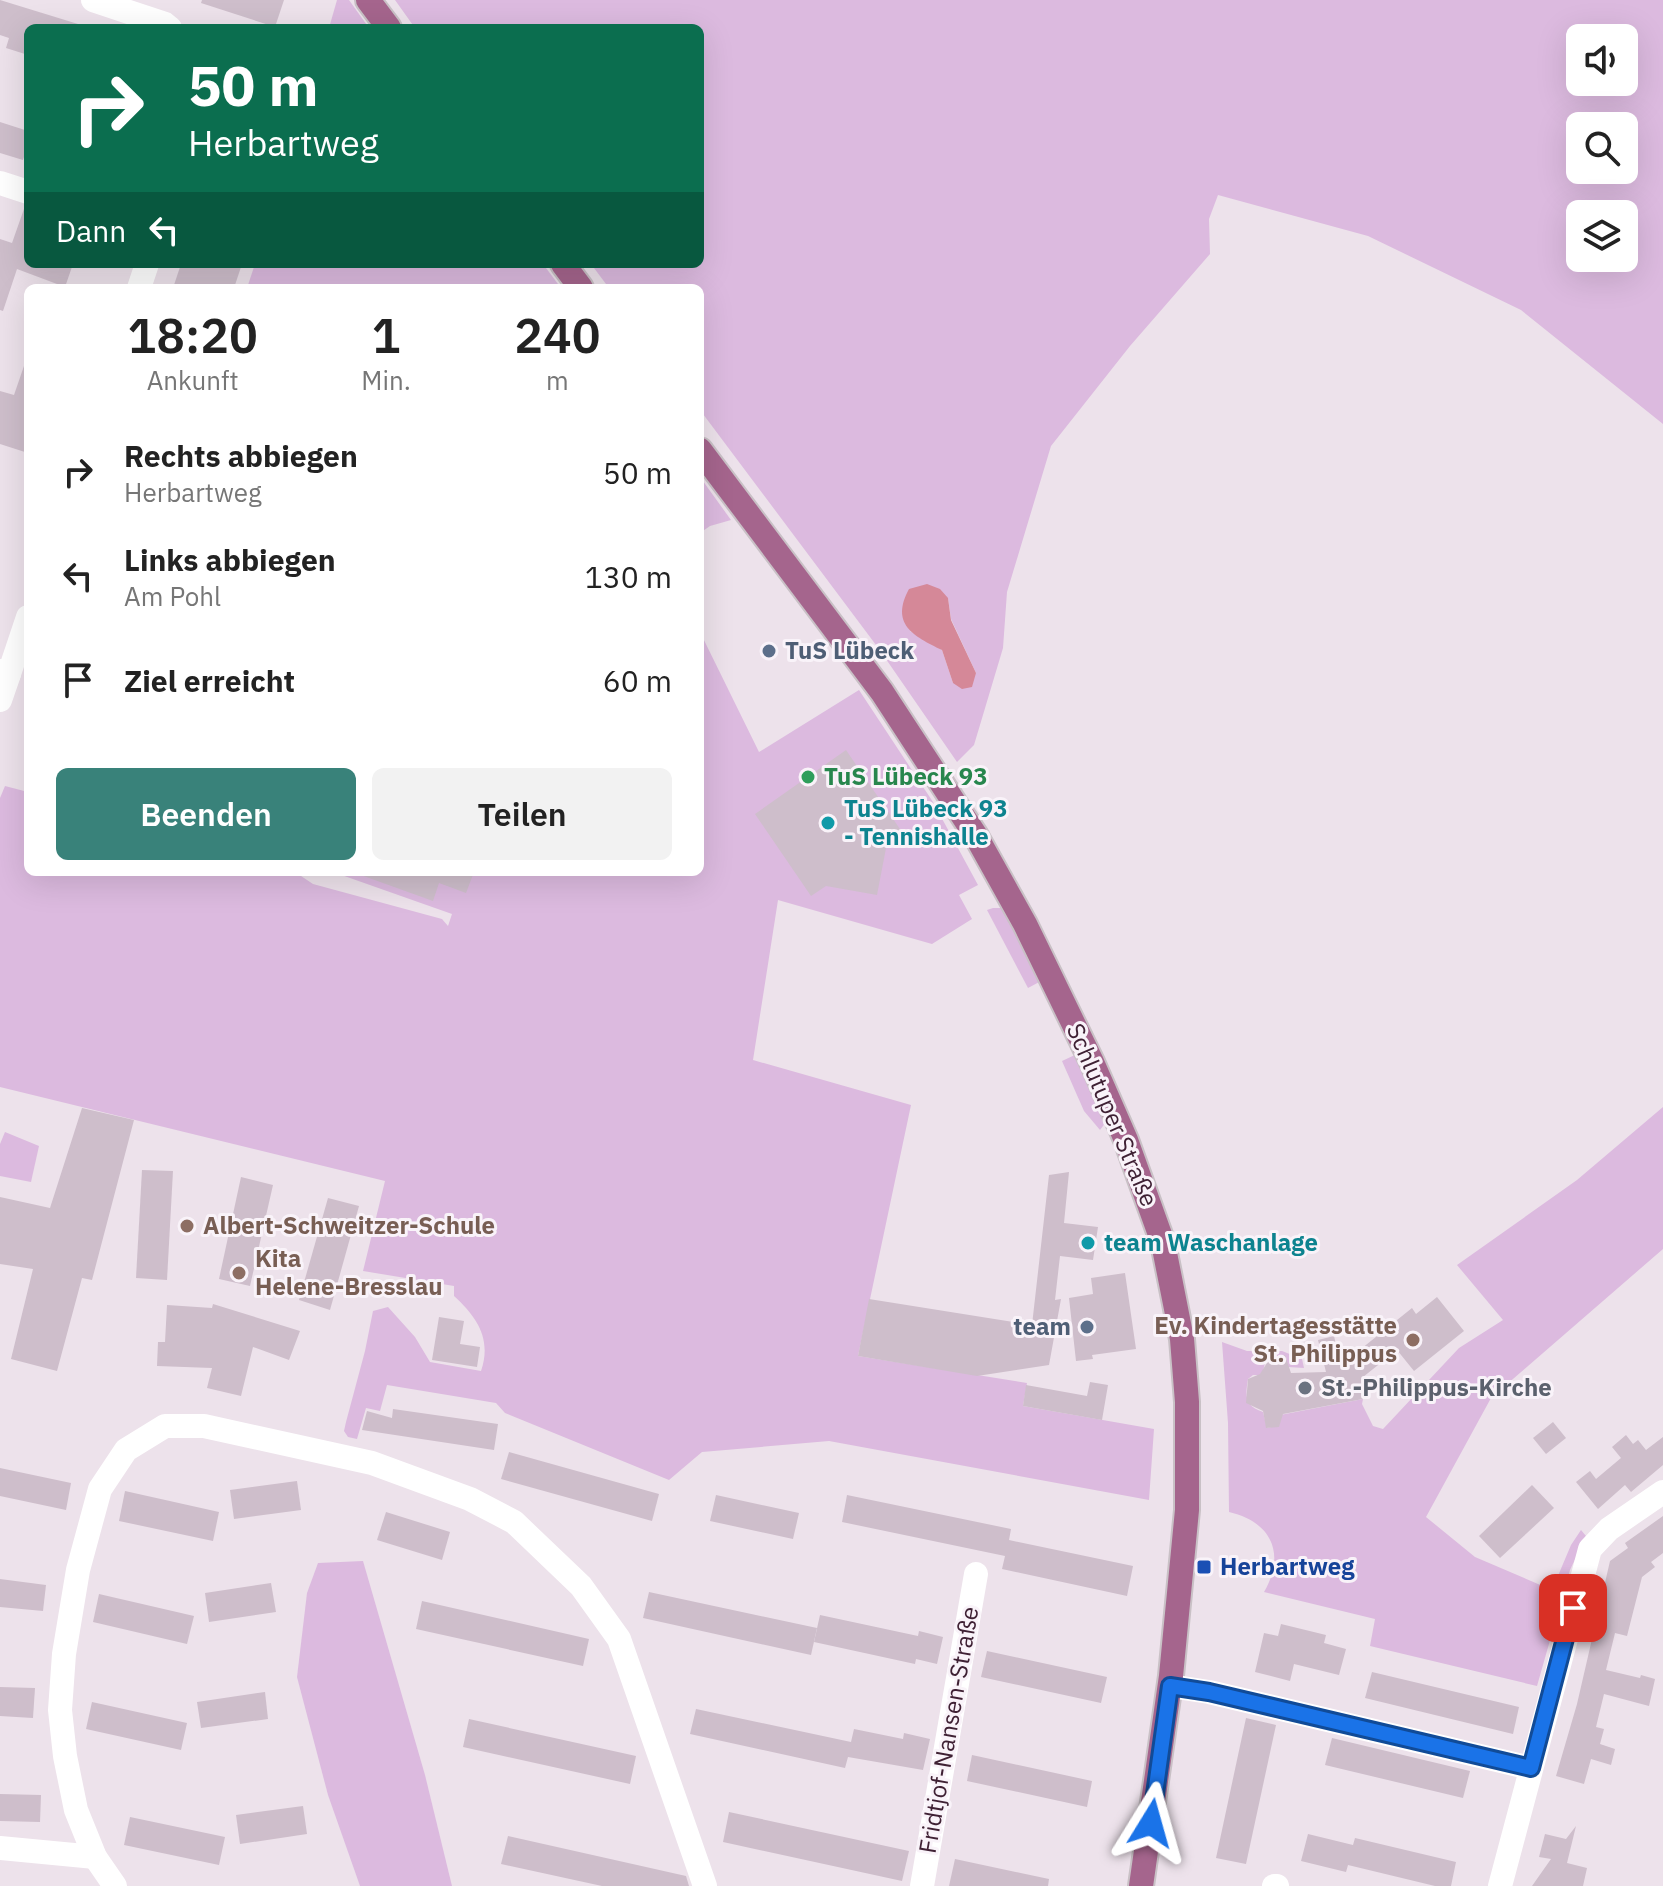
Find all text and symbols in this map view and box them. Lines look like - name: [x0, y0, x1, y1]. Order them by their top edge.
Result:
- map controls: [1566, 24, 1638, 272]
- button: sound: [1566, 24, 1638, 96]
- text: 50 m: [188, 49, 318, 121]
- icon: right: [56, 56, 160, 160]
- button: search: [1566, 112, 1638, 184]
- text: Herbartweg: [188, 119, 379, 166]
- button: layers: [1566, 200, 1638, 272]
- icon: left: [142, 208, 186, 252]
- text: Dann: [56, 211, 126, 250]
- text: 18:20: [127, 304, 258, 366]
- text: 1: [372, 304, 400, 366]
- text: 240: [514, 304, 601, 366]
- text: Ankunft: [147, 363, 239, 397]
- text: Min.: [361, 363, 411, 397]
- text: m: [546, 363, 569, 397]
- text: Rechts abbiegen: [124, 436, 358, 475]
- icon: right: [56, 450, 100, 494]
- text: 50 m: [603, 453, 672, 492]
- text: Herbartweg: [124, 475, 262, 509]
- text: Links abbiegen: [124, 540, 336, 579]
- icon: left: [56, 554, 100, 598]
- text: 130 m: [585, 557, 672, 596]
- text: Am Pohl: [124, 579, 221, 613]
- place label: TuS Lübeck: [785, 634, 914, 666]
- marker: TuS Lübeck: [760, 642, 778, 660]
- icon: arrive: [56, 658, 100, 702]
- text: Ziel erreicht: [124, 661, 295, 700]
- text: 60 m: [603, 661, 672, 700]
- place label: TuS Lübeck 93: [824, 760, 988, 792]
- button: Beenden: [56, 768, 356, 860]
- button: Teilen: [372, 768, 672, 860]
- marker: TuS Lübeck 93: [799, 768, 817, 786]
- place label: TuS Lübeck 93 - Tennishalle: [844, 792, 1008, 852]
- marker: TuS Lübeck 93 - Tennishalle: [819, 814, 837, 832]
- street label: Schlutuper Straße: [1060, 1018, 1166, 1211]
- place label: Albert-Schweitzer-Schule: [203, 1209, 495, 1241]
- marker: Albert-Schweitzer-Schule: [178, 1217, 196, 1235]
- place label: team Waschanlage: [1104, 1226, 1318, 1258]
- marker: team Waschanlage: [1079, 1234, 1097, 1252]
- place label: Kita Helene-Bresslau: [255, 1242, 443, 1302]
- marker: Kita Helene-Bresslau: [230, 1264, 248, 1282]
- place label: Ev. Kindertagesstätte St. Philippus: [1154, 1309, 1397, 1369]
- place label: team: [1013, 1310, 1071, 1342]
- marker: team: [1078, 1318, 1096, 1336]
- marker: Ev. Kindertagesstätte St. Philippus: [1404, 1331, 1422, 1349]
- place label: St.-Philippus-Kirche: [1321, 1371, 1552, 1403]
- marker: St.-Philippus-Kirche: [1296, 1379, 1314, 1397]
- place label: Herbartweg: [1220, 1550, 1355, 1582]
- marker: Herbartweg: [1195, 1558, 1213, 1576]
- pin: [1539, 1574, 1607, 1642]
- icon: arrive: [1551, 1586, 1595, 1630]
- street label: Fridtjof-Nansen-Straße: [911, 1604, 985, 1856]
- position arrow: [1109, 1781, 1193, 1865]

